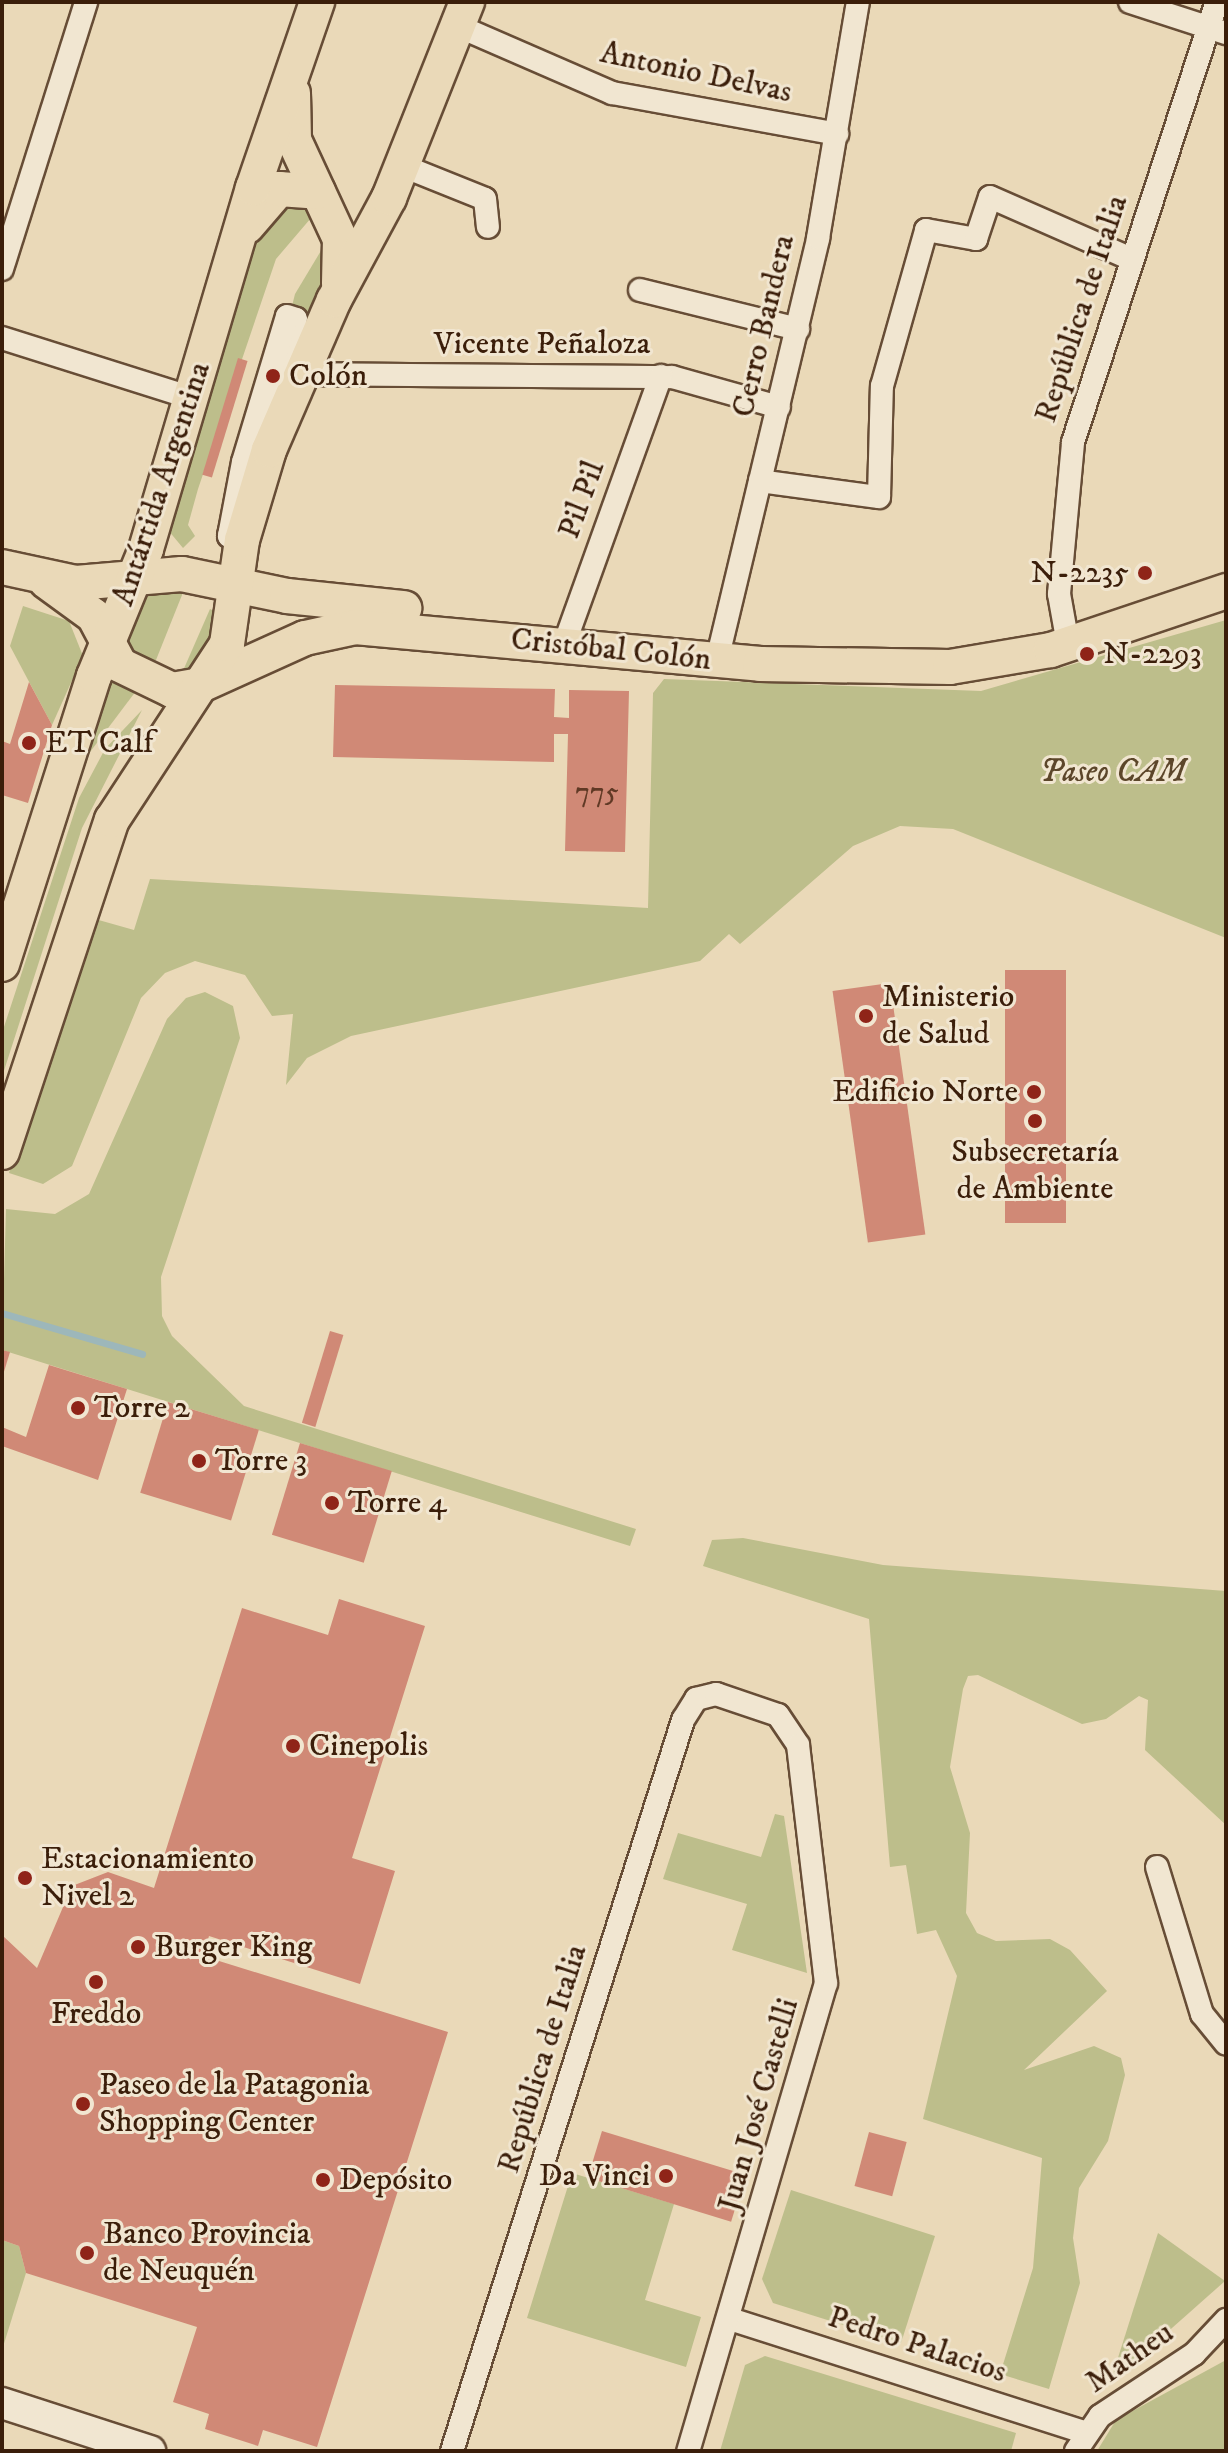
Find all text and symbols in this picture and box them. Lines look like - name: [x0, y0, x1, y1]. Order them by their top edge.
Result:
- street label: Antonio Delvas: [597, 34, 795, 112]
- street label: República de Italia: [1027, 190, 1137, 428]
- street label: Cerro Bandera: [724, 231, 804, 421]
- street label: Vicente Peñaloza: [434, 325, 650, 363]
- street label: Antártida Argentina: [104, 357, 220, 611]
- place label: Colón: [289, 357, 368, 395]
- marker: Colón: [264, 367, 282, 385]
- street label: Pil Pil: [550, 456, 614, 544]
- place label: N-2235: [1030, 554, 1129, 592]
- marker: N-2235: [1136, 564, 1154, 582]
- street label: Cristóbal Colón: [509, 620, 713, 680]
- place label: N-2293: [1103, 635, 1202, 673]
- marker: N-2293: [1078, 645, 1096, 663]
- place label: ET Calf: [45, 724, 153, 762]
- marker: ET Calf: [20, 734, 38, 752]
- park label: Paseo CAM: [1040, 753, 1186, 791]
- house number: 775: [575, 776, 619, 810]
- place label: Ministerio de Salud: [882, 979, 1014, 1054]
- marker: Ministerio de Salud: [857, 1007, 875, 1025]
- place label: Edificio Norte: [832, 1073, 1018, 1111]
- marker: Edificio Norte: [1025, 1083, 1043, 1101]
- marker: Subsecretaría de Ambiente: [1026, 1112, 1044, 1130]
- place label: Subsecretaría de Ambiente: [951, 1134, 1119, 1209]
- place label: Torre 2: [94, 1389, 190, 1427]
- marker: Torre 2: [69, 1399, 87, 1417]
- place label: Torre 3: [215, 1442, 307, 1480]
- marker: Torre 3: [190, 1452, 208, 1470]
- place label: Torre 4: [348, 1484, 447, 1522]
- marker: Torre 4: [323, 1494, 341, 1512]
- place label: Cinepolis: [309, 1727, 428, 1765]
- marker: Cinepolis: [284, 1737, 302, 1755]
- place label: Estacionamiento Nivel 2: [41, 1841, 254, 1916]
- marker: Estacionamiento Nivel 2: [16, 1869, 34, 1887]
- place label: Burger King: [154, 1928, 312, 1966]
- marker: Burger King: [129, 1938, 147, 1956]
- street label: República de Italia: [490, 1940, 596, 2178]
- marker: Freddo: [87, 1973, 105, 1991]
- street label: Juan José Castelli: [710, 1994, 808, 2216]
- place label: Freddo: [51, 1995, 141, 2033]
- place label: Paseo de la Patagonia Shopping Center: [99, 2067, 369, 2142]
- marker: Paseo de la Patagonia Shopping Center: [74, 2095, 92, 2113]
- place label: Da Vinci: [539, 2157, 650, 2195]
- place label: Depósito: [339, 2161, 452, 2199]
- marker: Da Vinci: [657, 2167, 675, 2185]
- marker: Depósito: [314, 2171, 332, 2189]
- place label: Banco Provincia de Neuquén: [103, 2216, 310, 2291]
- marker: Banco Provincia de Neuquén: [78, 2244, 96, 2262]
- street label: Pedro Palacios: [823, 2298, 1011, 2392]
- street label: Matheu: [1079, 2314, 1181, 2402]

